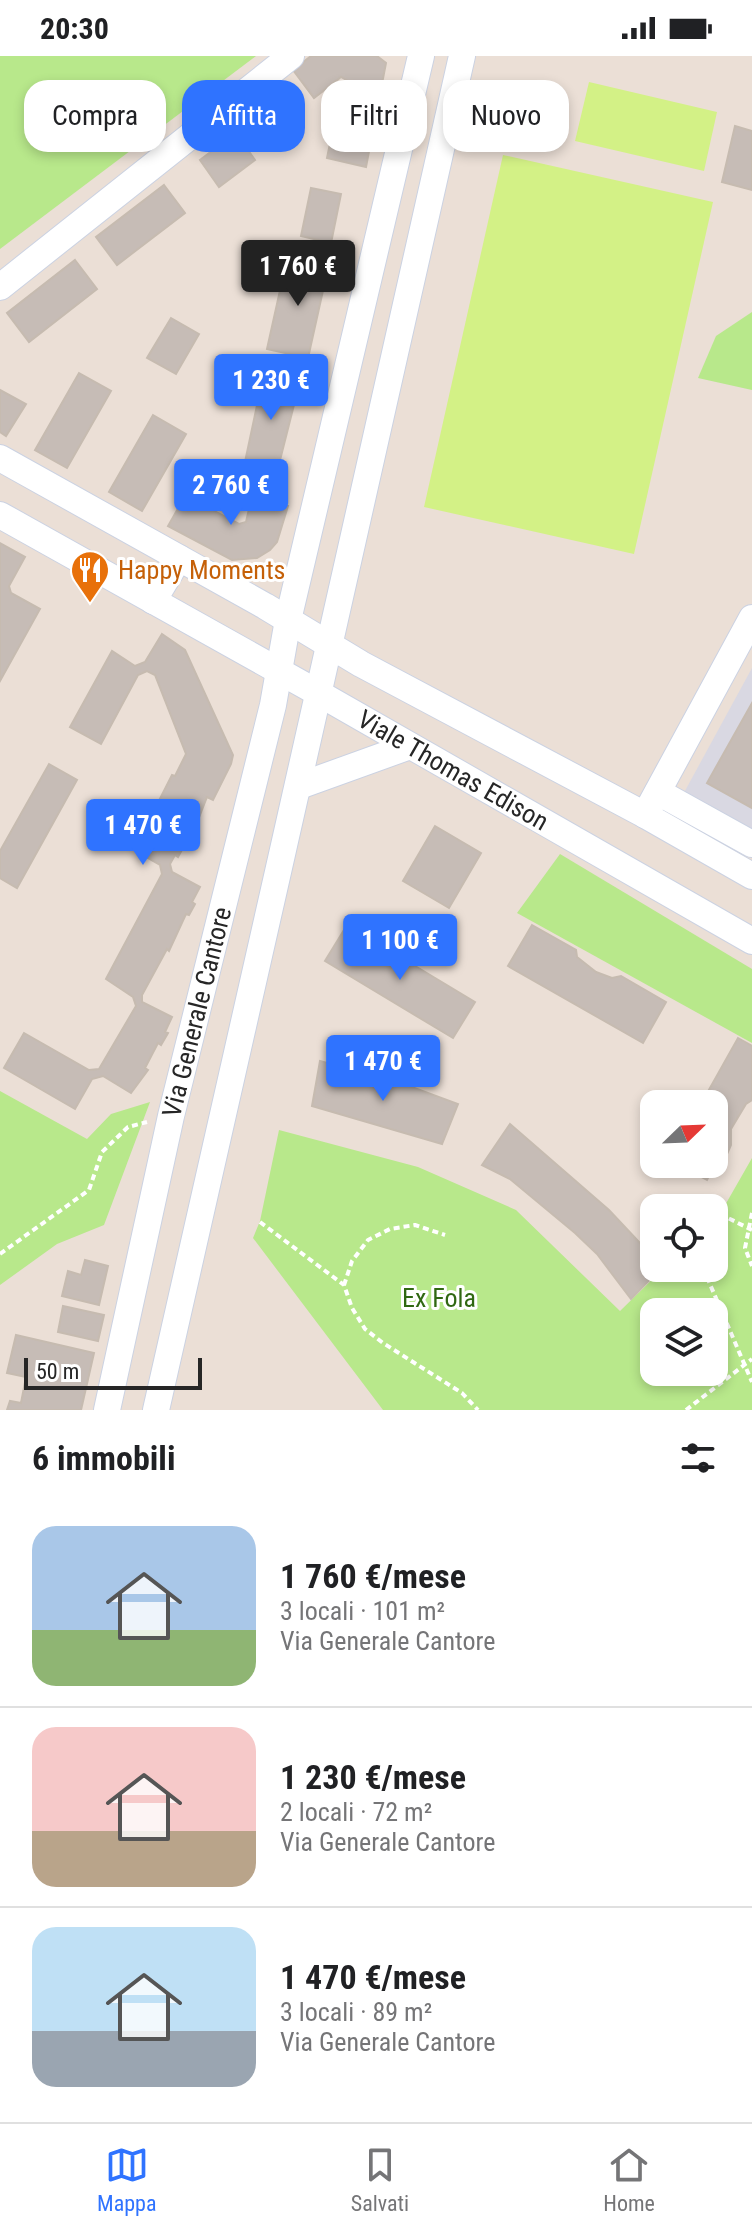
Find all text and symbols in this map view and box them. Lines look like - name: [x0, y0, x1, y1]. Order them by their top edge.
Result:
- text: 20:30: [40, 11, 109, 46]
- chip: Compra: [24, 80, 166, 152]
- chip: Affitta: [182, 80, 305, 152]
- chip: Filtri: [321, 80, 427, 152]
- chip: Nuovo: [443, 80, 569, 152]
- pin: 1 760 €: [224, 240, 372, 308]
- text: 1 760 €: [259, 251, 337, 281]
- pin: 1 230 €: [197, 354, 345, 422]
- text: 1 230 €: [232, 365, 310, 395]
- pin: 2 760 €: [157, 459, 305, 527]
- text: 2 760 €: [192, 470, 270, 500]
- restaurant icon: Happy Moments: [69, 549, 111, 604]
- place label: Happy Moments: [118, 555, 285, 585]
- street label: Viale Thomas Edison: [352, 704, 554, 836]
- pin: 1 470 €: [69, 799, 217, 867]
- text: 1 470 €: [104, 810, 182, 840]
- street label: Via Generale Cantore: [156, 904, 237, 1120]
- pin: 1 100 €: [326, 914, 474, 982]
- text: 1 100 €: [361, 925, 439, 955]
- pin: 1 470 €: [309, 1035, 457, 1103]
- text: 1 470 €: [344, 1046, 422, 1076]
- north arrow: [640, 1090, 728, 1178]
- map controls: [640, 1090, 728, 1386]
- button: locate: [640, 1194, 728, 1282]
- park label: Ex Fola: [402, 1283, 476, 1313]
- button: layers: [640, 1298, 728, 1386]
- scale bar: [24, 1354, 202, 1390]
- text: 50 m: [36, 1359, 79, 1384]
- icon: filters: [676, 1436, 720, 1480]
- text: 6 immobili: [32, 1438, 175, 1478]
- text: 1 760 €/mese: [280, 1556, 466, 1596]
- icon: home: [96, 1558, 192, 1654]
- text: 3 locali · 101 m²: [280, 1596, 445, 1626]
- text: Via Generale Cantore: [280, 1626, 495, 1656]
- text: 1 230 €/mese: [280, 1757, 466, 1797]
- icon: home: [96, 1759, 192, 1855]
- text: 2 locali · 72 m²: [280, 1797, 432, 1827]
- text: Via Generale Cantore: [280, 1827, 495, 1857]
- text: 1 470 €/mese: [280, 1957, 466, 1997]
- icon: home: [96, 1959, 192, 2055]
- text: 3 locali · 89 m²: [280, 1997, 432, 2027]
- text: Via Generale Cantore: [280, 2027, 495, 2057]
- tab: Mappa: [97, 2143, 157, 2216]
- tab: Salvati: [351, 2143, 409, 2216]
- tab: Home: [603, 2143, 655, 2216]

